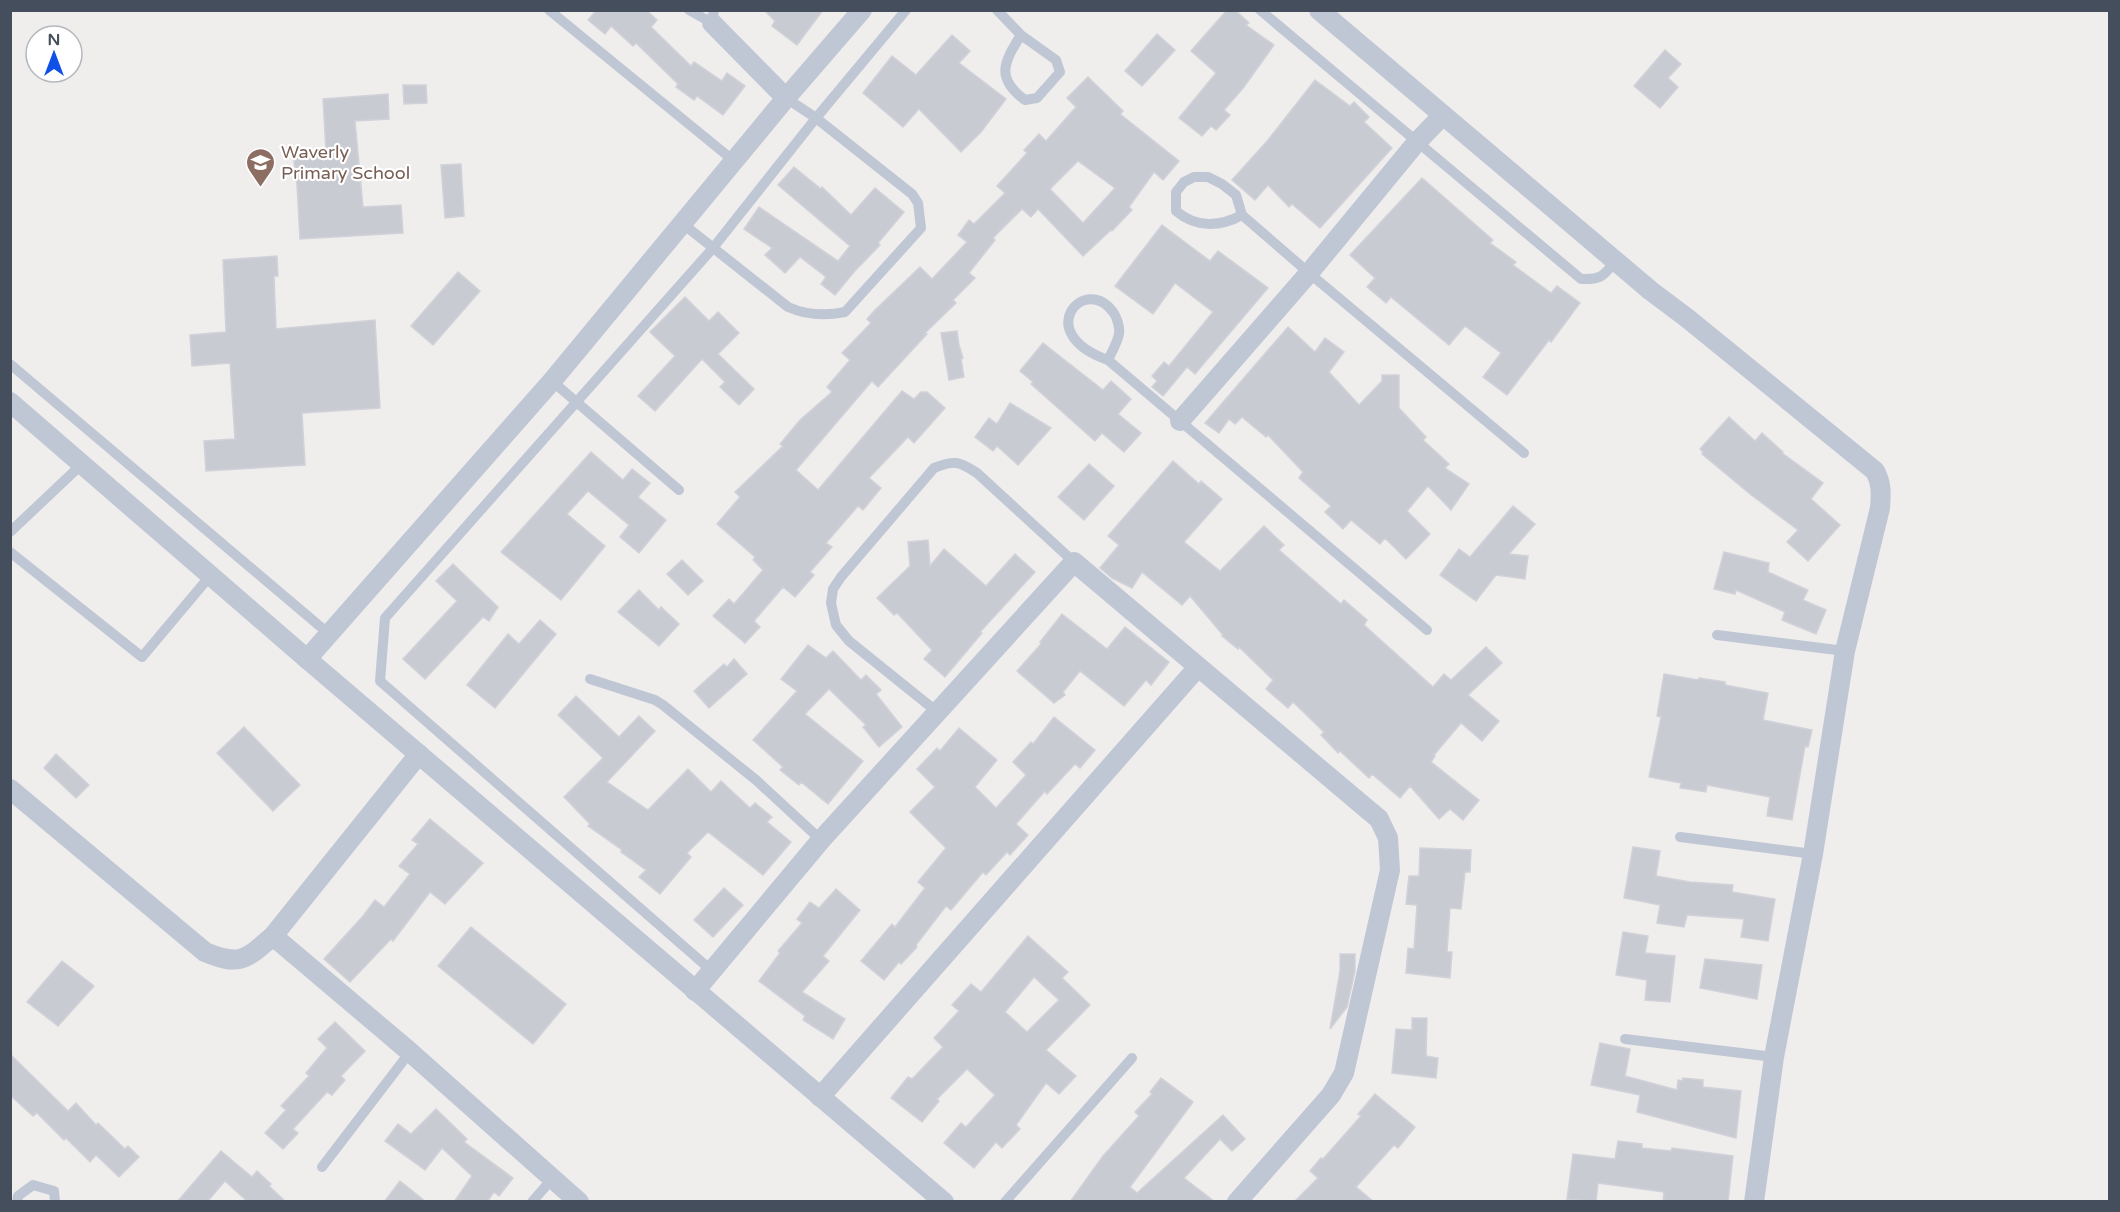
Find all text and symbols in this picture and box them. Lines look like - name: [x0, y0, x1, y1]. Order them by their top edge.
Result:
- north arrow: [24, 24, 84, 84]
- text: N: [48, 30, 60, 50]
- place label: Waverly Primary School: [281, 141, 410, 184]
- school or university icon: Waverly Primary School: [244, 146, 276, 188]

